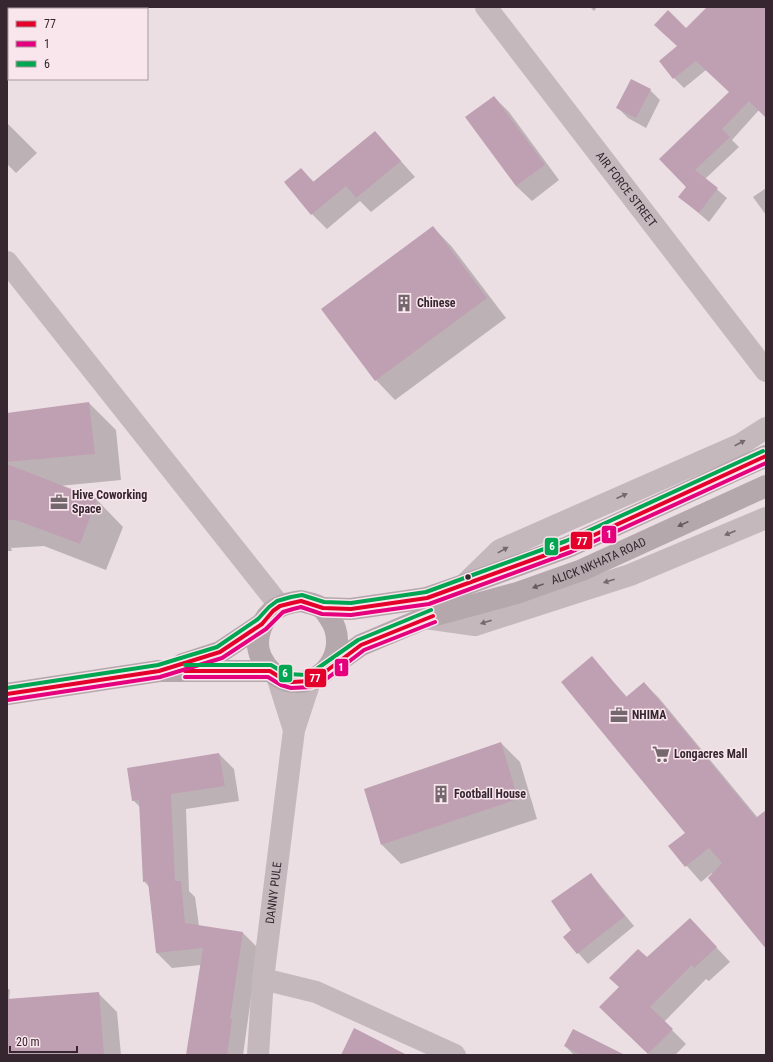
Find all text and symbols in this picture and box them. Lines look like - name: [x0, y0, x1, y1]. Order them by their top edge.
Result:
- legend: [8, 8, 148, 80]
- text: 77: [44, 17, 56, 31]
- text: 1: [44, 37, 50, 51]
- text: 6: [44, 57, 50, 71]
- street label: AIR FORCE STREET: [593, 149, 660, 230]
- building icon: Chinese: [394, 293, 414, 313]
- place label: Chinese: [417, 296, 456, 310]
- one-way arrow: [735, 440, 746, 447]
- place label: Hive Coworking Space: [72, 488, 147, 516]
- office icon: Hive Coworking Space: [49, 492, 69, 512]
- one-way arrow: [616, 493, 628, 499]
- one-way arrow: [677, 521, 689, 527]
- line badge: 1: [601, 525, 617, 544]
- text: 1: [606, 528, 612, 541]
- one-way arrow: [724, 530, 736, 536]
- line badge: 77: [570, 531, 593, 550]
- street label: ALICK NKHATA ROAD: [549, 535, 648, 587]
- text: 77: [576, 535, 588, 548]
- line badge: 6: [544, 537, 559, 556]
- text: 6: [549, 540, 555, 553]
- one-way arrow: [497, 546, 509, 553]
- unlabelled marker: [463, 572, 473, 582]
- one-way arrow: [603, 579, 615, 585]
- one-way arrow: [531, 583, 543, 589]
- one-way arrow: [479, 619, 491, 625]
- line badge: 1: [334, 658, 349, 677]
- text: 1: [338, 661, 344, 674]
- line badge: 6: [278, 664, 293, 683]
- text: 6: [282, 667, 288, 680]
- line badge: 77: [304, 668, 327, 688]
- text: 77: [309, 672, 321, 685]
- office icon: NHIMA: [609, 705, 629, 725]
- place label: NHIMA: [632, 708, 667, 722]
- supermarket icon: Longacres Mall: [651, 744, 671, 764]
- place label: Longacres Mall: [674, 747, 747, 761]
- building icon: Football House: [431, 784, 451, 804]
- place label: Football House: [454, 787, 526, 801]
- street label: DANNY PULE: [263, 861, 285, 925]
- scale bar: [10, 1028, 77, 1054]
- text: 20 m: [16, 1035, 40, 1049]

